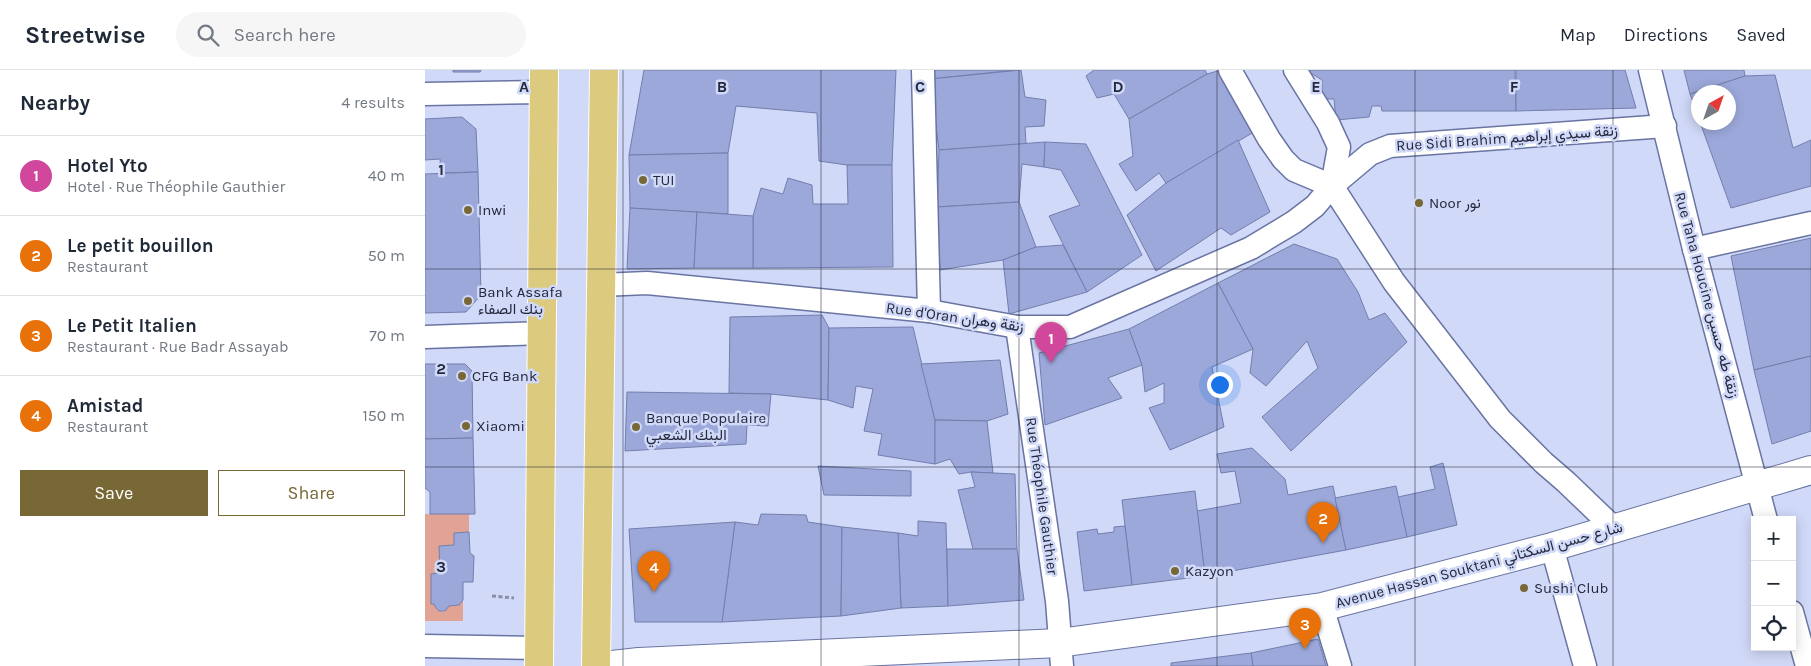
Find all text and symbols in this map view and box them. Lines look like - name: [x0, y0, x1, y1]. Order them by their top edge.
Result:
- search box: [176, 12, 526, 57]
- text: Streetwise: [25, 21, 146, 49]
- icon: search: [194, 21, 222, 49]
- text: Search here: [234, 24, 336, 46]
- text: Map: [1560, 24, 1596, 46]
- text: Directions: [1624, 24, 1708, 46]
- text: Saved: [1736, 24, 1786, 46]
- text: A: [519, 77, 529, 96]
- text: B: [717, 77, 727, 96]
- text: C: [915, 77, 925, 96]
- text: D: [1113, 77, 1124, 96]
- text: E: [1311, 77, 1321, 96]
- text: F: [1510, 77, 1519, 96]
- north arrow: [1691, 85, 1736, 130]
- text: Nearby: [20, 91, 90, 115]
- text: 4 results: [341, 93, 405, 112]
- street label: Rue Sidi Brahim زنقة سيدي إبراهيم: [1396, 121, 1619, 159]
- text: Hotel Yto: [67, 155, 148, 177]
- text: 1: [438, 160, 444, 179]
- text: 1: [33, 166, 39, 185]
- text: 40 m: [368, 166, 405, 185]
- place label: TUI: [653, 171, 675, 189]
- marker: TUI: [637, 174, 649, 186]
- text: Hotel · Rue Théophile Gauthier: [67, 177, 285, 196]
- street label: Rue Taha Houcine زنقة طه حسين: [1670, 190, 1743, 400]
- place label: Noor نور: [1429, 194, 1481, 212]
- marker: Noor نور: [1413, 197, 1425, 209]
- place label: Inwi: [478, 201, 507, 219]
- marker: Inwi: [462, 204, 474, 216]
- text: Le petit bouillon: [67, 235, 214, 257]
- text: 2: [31, 246, 41, 265]
- text: 50 m: [368, 246, 405, 265]
- text: Restaurant: [67, 257, 148, 276]
- place label: Bank Assafa بنك الصفاء: [478, 283, 563, 318]
- marker: Bank Assafa بنك الصفاء: [462, 295, 474, 307]
- street label: Rue d'Oran زنقة وهران: [885, 298, 1025, 336]
- text: Le Petit Italien: [67, 315, 197, 337]
- pin: 1: [1035, 322, 1067, 363]
- text: 3: [31, 326, 41, 345]
- text: 70 m: [369, 326, 405, 345]
- text: Restaurant · Rue Badr Assayab: [67, 337, 289, 356]
- text: 2: [436, 359, 446, 378]
- place label: CFG Bank: [472, 367, 537, 385]
- marker: CFG Bank: [456, 370, 468, 382]
- your location: [1207, 372, 1233, 398]
- text: Amistad: [67, 395, 143, 417]
- text: 4: [31, 406, 41, 425]
- text: 150 m: [362, 406, 405, 425]
- place label: Banque Populaire البنك الشعبي: [646, 409, 766, 448]
- street label: Rue Théophile Gauthier: [1022, 416, 1062, 577]
- text: Restaurant: [67, 417, 148, 436]
- place label: Xiaomi: [476, 417, 525, 435]
- marker: Xiaomi: [460, 420, 472, 432]
- marker: Banque Populaire البنك الشعبي: [630, 421, 642, 433]
- button: Save: [20, 470, 208, 516]
- button: Share: [218, 470, 405, 516]
- pin: 2: [1307, 502, 1339, 543]
- map controls: [1751, 516, 1796, 651]
- button: +: [1751, 516, 1796, 561]
- street label: Avenue Hassan Souktani شارع حسن السكتاني: [1334, 518, 1626, 616]
- pin: 4: [638, 551, 670, 592]
- text: 3: [436, 557, 446, 576]
- button: −: [1751, 561, 1796, 606]
- place label: Kazyon: [1185, 562, 1234, 580]
- marker: Kazyon: [1169, 565, 1181, 577]
- place label: Sushi Club: [1534, 579, 1608, 597]
- marker: Sushi Club: [1518, 582, 1530, 594]
- button: locate: [1751, 606, 1796, 651]
- pin: 3: [1289, 608, 1321, 649]

